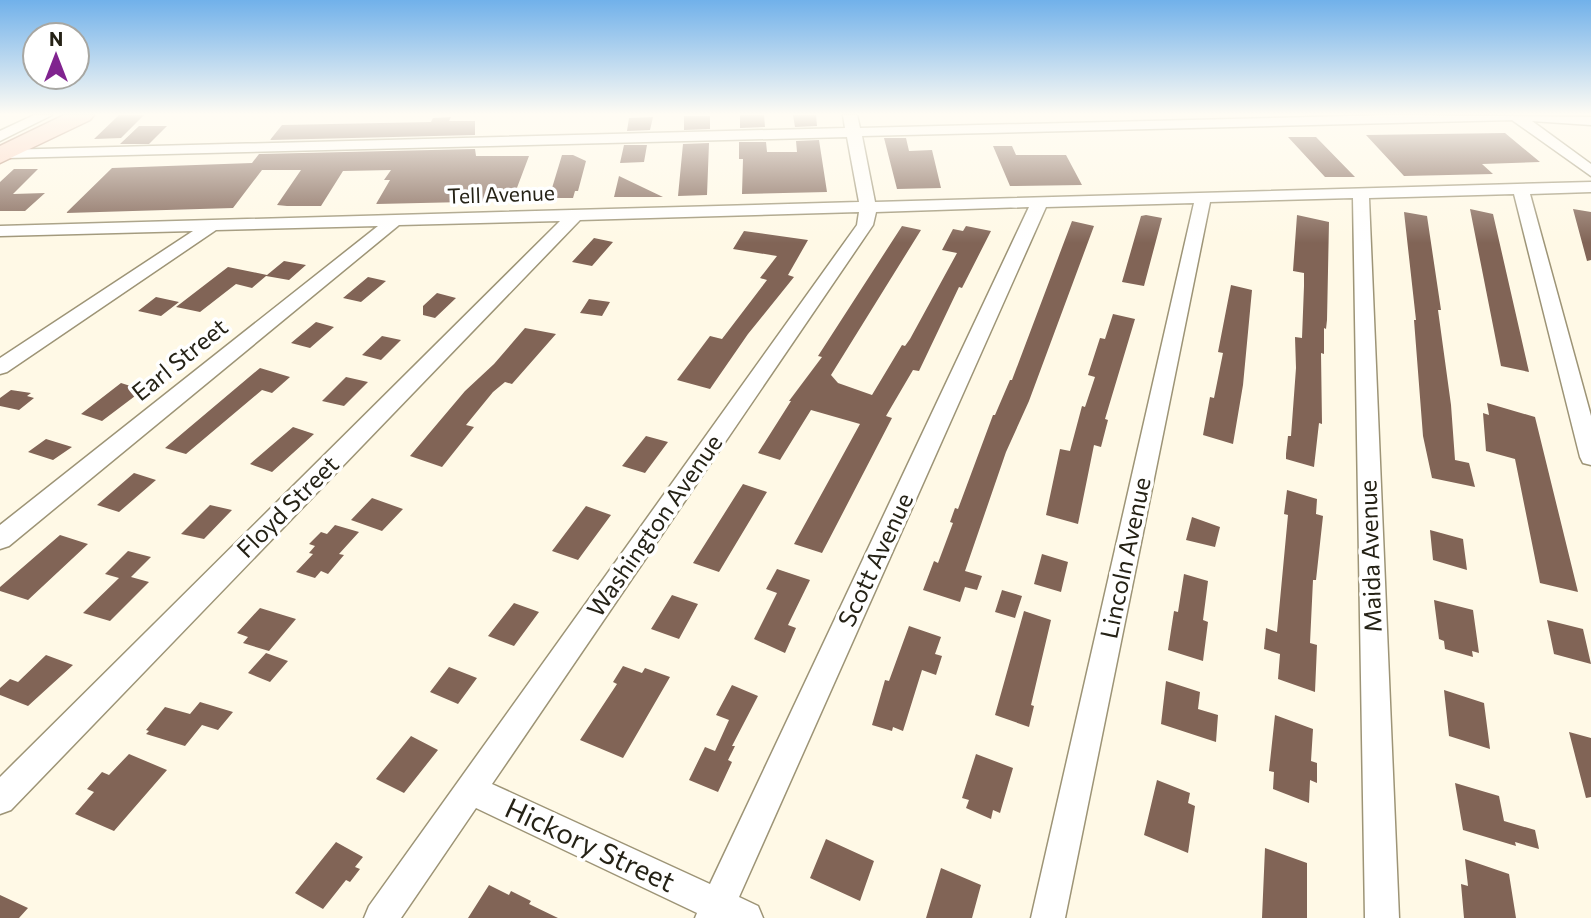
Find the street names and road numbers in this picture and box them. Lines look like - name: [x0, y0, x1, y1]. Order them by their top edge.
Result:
- street label: Tell Avenue: [447, 179, 555, 208]
- street label: Earl Street: [125, 311, 233, 406]
- street label: Washington Avenue: [580, 428, 728, 622]
- street label: Floyd Street: [230, 449, 344, 563]
- street label: Lincoln Avenue: [1093, 474, 1156, 641]
- street label: Maida Avenue: [1352, 479, 1387, 633]
- street label: Scott Avenue: [831, 488, 918, 631]
- street label: Hickory Street: [500, 790, 681, 898]

